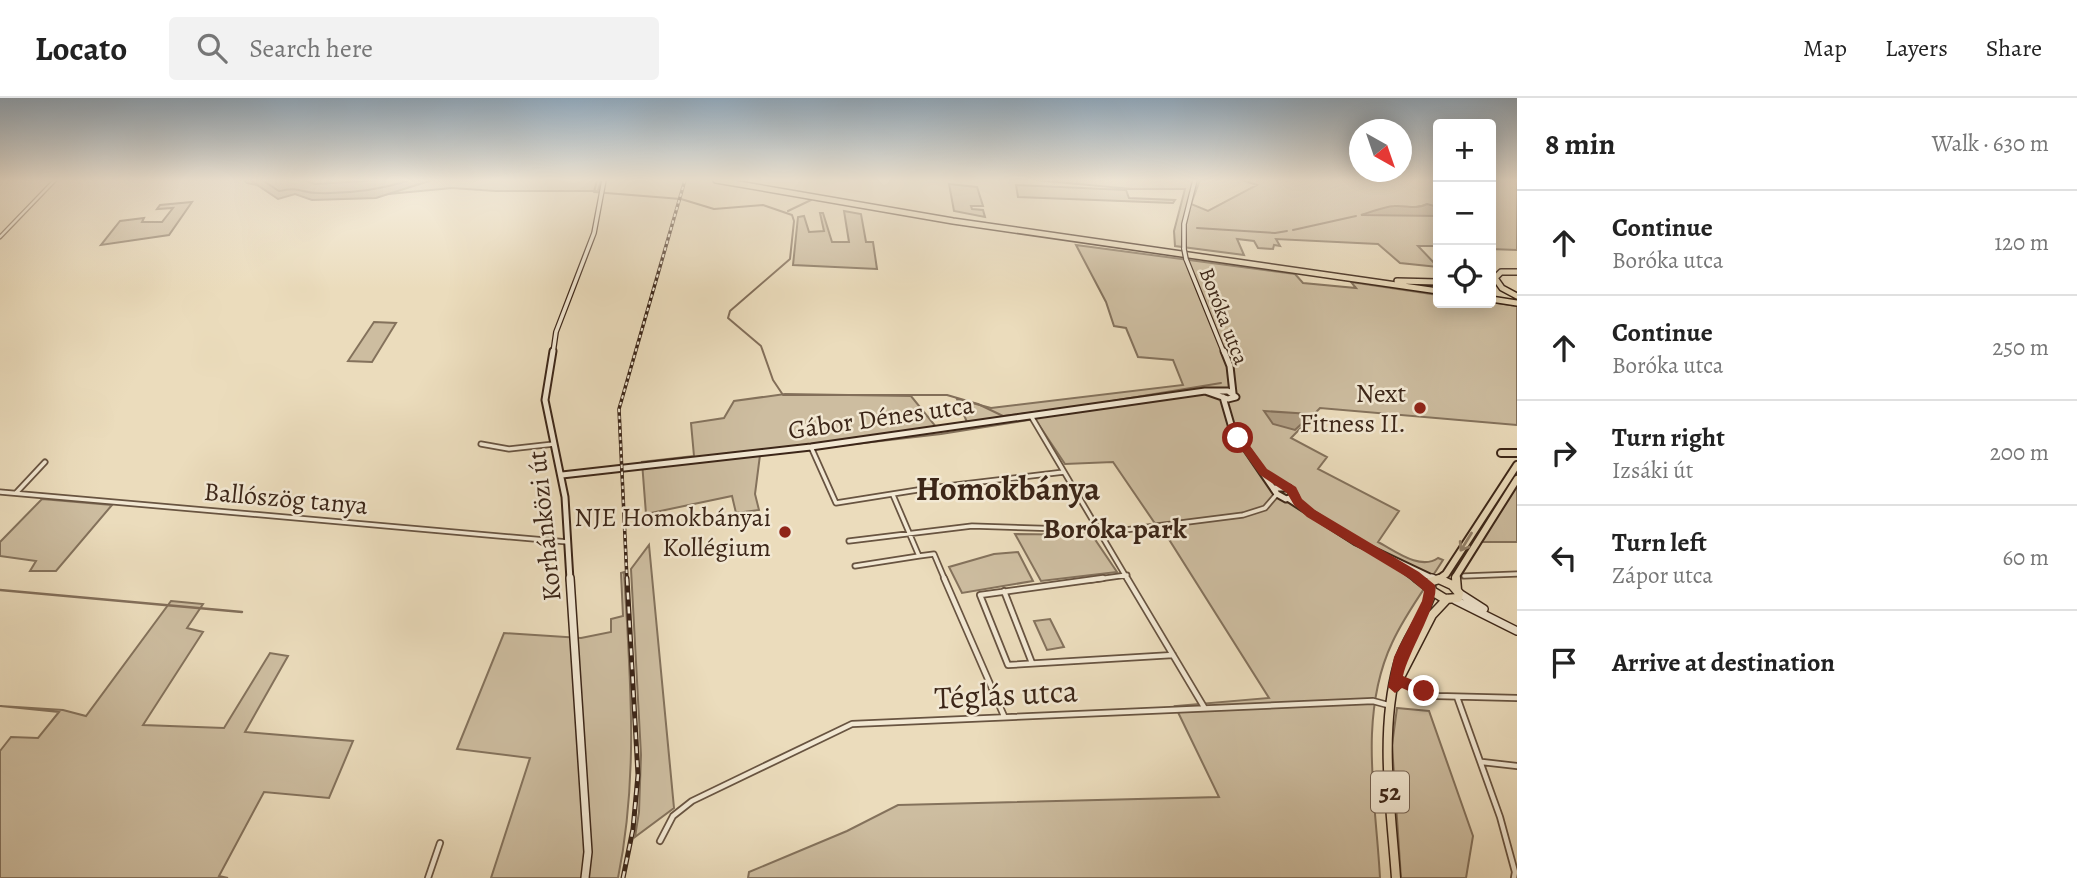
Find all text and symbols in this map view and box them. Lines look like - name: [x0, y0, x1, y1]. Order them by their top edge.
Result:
- search box: [169, 17, 659, 80]
- text: Locato: [35, 26, 127, 71]
- icon: search: [193, 29, 231, 67]
- text: Search here: [249, 31, 373, 66]
- text: Map: [1803, 32, 1847, 64]
- text: Layers: [1885, 32, 1948, 64]
- text: Share: [1986, 32, 2042, 64]
- north arrow: [1349, 119, 1412, 182]
- map controls: [1433, 119, 1496, 308]
- button: +: [1433, 119, 1496, 182]
- text: 8 min: [1545, 124, 1615, 164]
- text: Walk · 630 m: [1932, 128, 2049, 159]
- button: −: [1433, 182, 1496, 245]
- text: Continue: [1612, 210, 1713, 245]
- icon: ahead: [1545, 224, 1583, 262]
- text: 120 m: [1994, 227, 2049, 258]
- button: locate: [1433, 245, 1496, 308]
- text: Boróka utca: [1612, 245, 1724, 276]
- street label: Boróka utca: [1193, 263, 1255, 369]
- text: Continue: [1612, 315, 1713, 350]
- icon: ahead: [1545, 329, 1583, 367]
- text: 250 m: [1992, 332, 2049, 363]
- text: Boróka utca: [1612, 350, 1724, 381]
- place label: Next Fitness II.: [1299, 376, 1406, 441]
- street label: Gábor Dénes utca: [786, 387, 976, 448]
- marker: Next Fitness II.: [1412, 400, 1428, 416]
- text: Turn right: [1612, 420, 1725, 455]
- route start: [1222, 422, 1253, 453]
- icon: right: [1545, 434, 1583, 472]
- text: 200 m: [1990, 437, 2049, 468]
- street label: Korhánközi út: [519, 449, 570, 603]
- text: Izsáki út: [1612, 455, 1693, 486]
- district label: Homokbánya: [916, 466, 1100, 511]
- street label: Ballószög tanya: [202, 474, 369, 523]
- place label: NJE Homokbányai Kollégium: [574, 500, 771, 565]
- district label: Boróka park: [1043, 510, 1187, 548]
- marker: NJE Homokbányai Kollégium: [777, 524, 793, 540]
- text: Turn left: [1612, 525, 1707, 560]
- one-way arrow: [1459, 532, 1474, 551]
- icon: left: [1545, 539, 1583, 577]
- text: 60 m: [2002, 542, 2049, 573]
- text: Zápor utca: [1612, 560, 1713, 591]
- icon: arrive: [1545, 644, 1583, 682]
- text: Arrive at destination: [1612, 645, 1835, 680]
- street label: Téglás utca: [933, 668, 1079, 720]
- route end: [1408, 675, 1439, 706]
- road number: 52: [1371, 772, 1409, 812]

